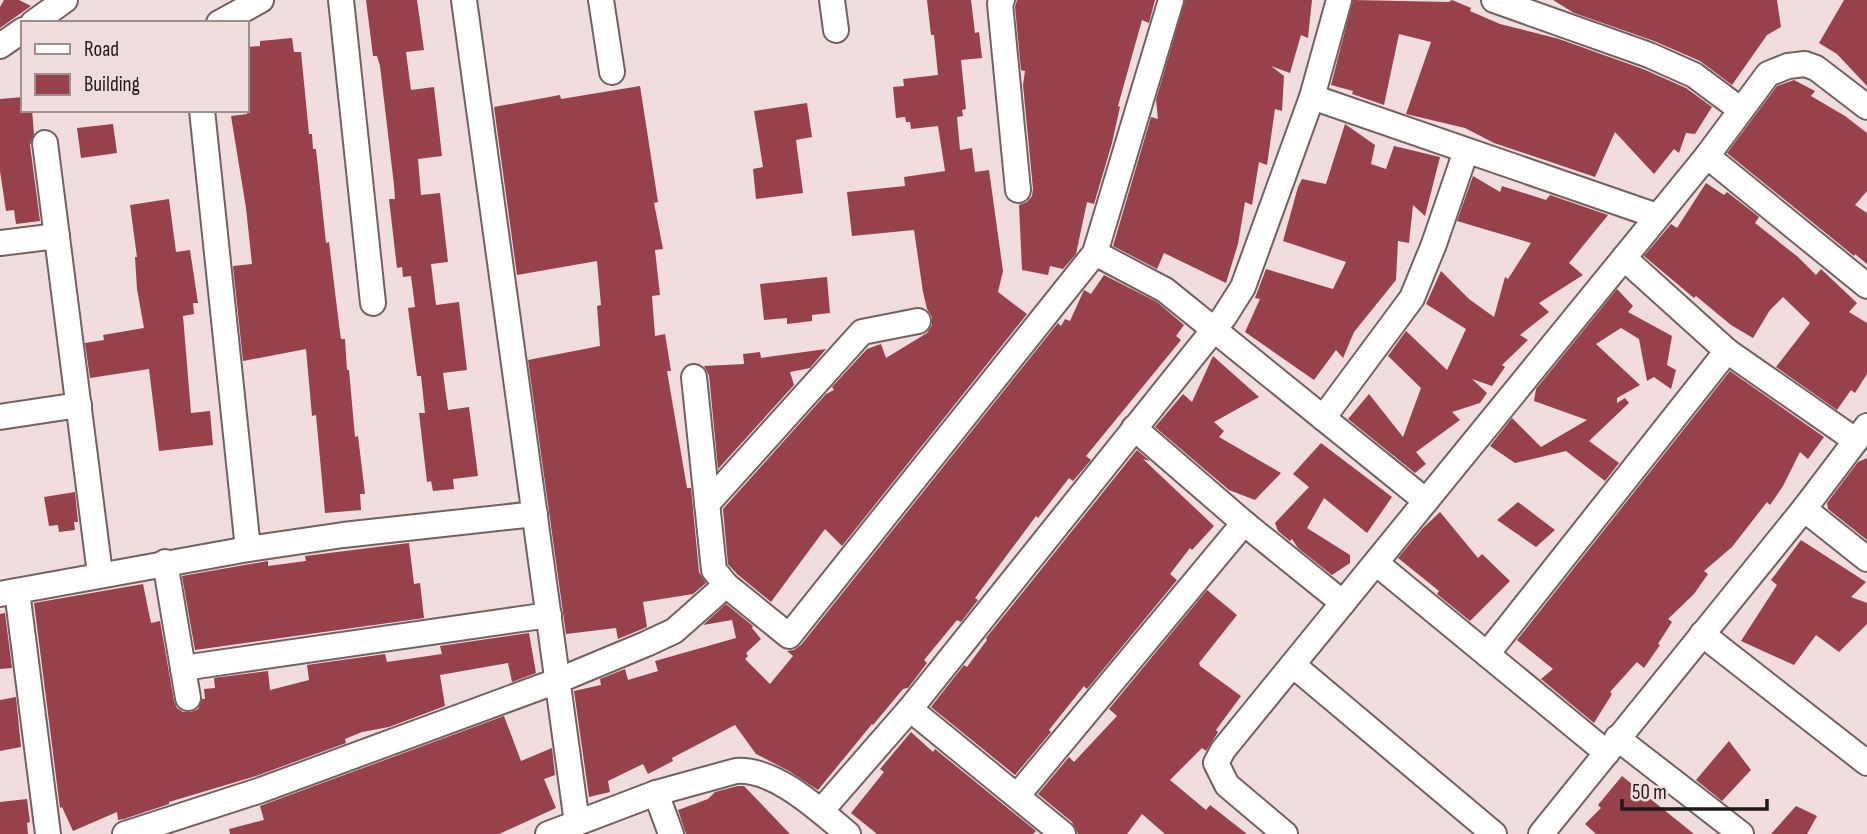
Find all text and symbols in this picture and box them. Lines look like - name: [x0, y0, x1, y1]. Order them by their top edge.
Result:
- legend: [21, 21, 248, 112]
- text: Road: [84, 37, 119, 62]
- text: Building: [84, 72, 140, 97]
- scale bar: [1622, 768, 1767, 812]
- text: 50 m: [1632, 780, 1667, 805]

